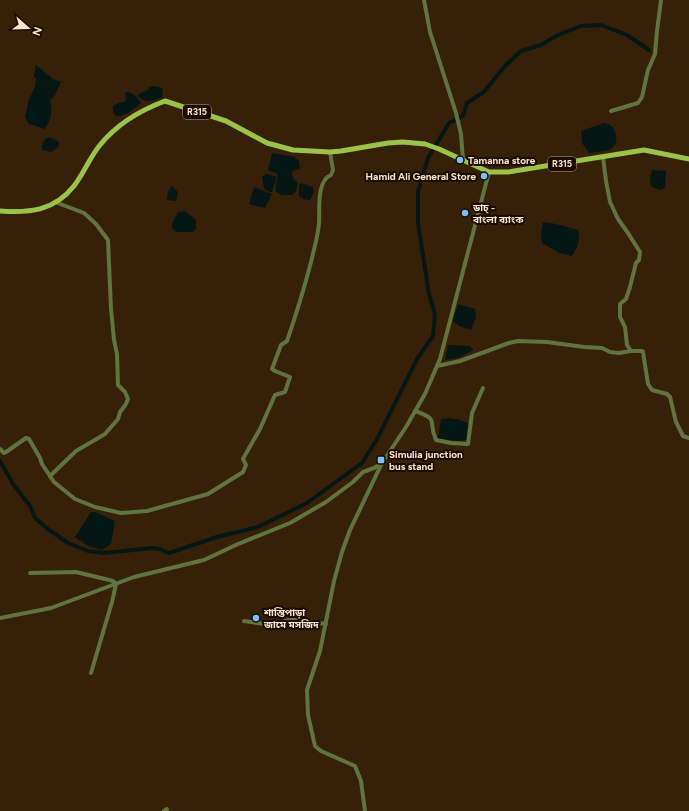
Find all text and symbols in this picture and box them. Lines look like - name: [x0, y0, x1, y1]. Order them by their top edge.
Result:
- north arrow: [8, 8, 48, 48]
- text: N: [29, 25, 44, 37]
- road number: R315: [183, 105, 211, 119]
- place label: Tamanna store: [468, 154, 536, 167]
- marker: Tamanna store: [455, 155, 465, 165]
- road number: R315: [548, 157, 576, 171]
- place label: Hamid Ali General Store: [366, 170, 476, 183]
- marker: Hamid Ali General Store: [479, 171, 489, 181]
- place label: ডাচ্ - বাংলা ব্যাংক: [472, 201, 524, 226]
- marker: ডাচ্ - বাংলা ব্যাংক: [460, 208, 470, 218]
- place label: Simulia junction bus stand: [389, 448, 463, 473]
- marker: Simulia junction bus stand: [376, 455, 386, 465]
- place label: শান্তিপাড়া জামে মসজিদ: [263, 606, 319, 631]
- marker: শান্তিপাড়া জামে মসজিদ: [251, 613, 261, 623]

